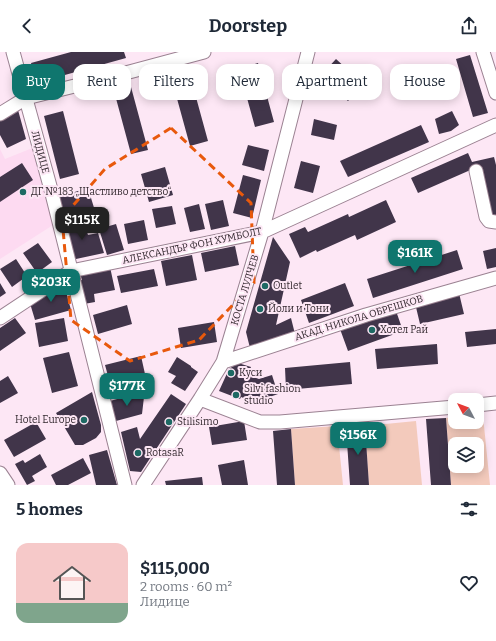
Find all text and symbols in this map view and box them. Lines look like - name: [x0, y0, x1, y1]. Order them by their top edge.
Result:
- icon: back: [16, 15, 38, 37]
- text: Doorstep: [209, 15, 287, 37]
- icon: share: [458, 15, 480, 37]
- chip: Buy: [12, 64, 65, 100]
- chip: Rent: [73, 64, 131, 100]
- chip: Filters: [139, 64, 208, 100]
- chip: New: [216, 64, 274, 100]
- chip: Apartment: [282, 64, 382, 100]
- chip: House: [390, 64, 460, 100]
- street label: ЛИДИЦЕ: [29, 129, 51, 175]
- place label: ДГ №183 „Щастливо детство“: [31, 186, 172, 198]
- marker: ДГ №183 „Щастливо детство“: [18, 187, 28, 197]
- pin: $115K: [54, 207, 110, 241]
- text: $115K: [64, 212, 100, 227]
- street label: АЛЕКСАНДЪР ФОН ХУМБОЛТ: [121, 225, 263, 267]
- pin: $161K: [387, 240, 443, 274]
- text: $161K: [397, 245, 433, 260]
- street label: КОСТА ЛУЛЧЕВ: [229, 253, 261, 327]
- pin: $203K: [23, 269, 79, 303]
- text: $203K: [31, 274, 71, 289]
- place label: Outlet: [273, 280, 302, 292]
- marker: Outlet: [260, 281, 270, 291]
- street label: АКАД. НИКОЛА ОБРЕШКОВ: [293, 293, 425, 343]
- place label: Йоли и Тони: [268, 302, 329, 315]
- marker: Йоли и Тони: [255, 304, 265, 314]
- place label: Хотел Рай: [380, 324, 428, 336]
- marker: Хотел Рай: [367, 325, 377, 335]
- place label: Куси: [239, 367, 263, 379]
- marker: Куси: [226, 368, 236, 378]
- pin: $177K: [99, 373, 155, 407]
- text: $177K: [109, 378, 145, 393]
- place label: Silvi fashion studio: [244, 383, 301, 407]
- marker: Silvi fashion studio: [231, 390, 241, 400]
- north arrow: [448, 393, 484, 429]
- map controls: [448, 393, 484, 473]
- place label: Hotel Europe: [15, 414, 76, 426]
- marker: Hotel Europe: [79, 415, 89, 425]
- place label: Stilisimo: [177, 416, 219, 428]
- marker: Stilisimo: [164, 417, 174, 427]
- pin: $156K: [330, 422, 386, 456]
- text: $156K: [339, 427, 377, 442]
- button: layers: [448, 437, 484, 473]
- place label: RotasaR: [146, 447, 184, 459]
- marker: RotasaR: [133, 448, 143, 458]
- icon: filters: [458, 498, 480, 520]
- text: 5 homes: [16, 499, 83, 520]
- text: $115,000: [140, 558, 210, 579]
- icon: home: [48, 559, 96, 607]
- icon: heart: [458, 572, 480, 594]
- text: 2 rooms · 60 m²: [140, 579, 232, 594]
- text: Лидице: [140, 594, 190, 609]

